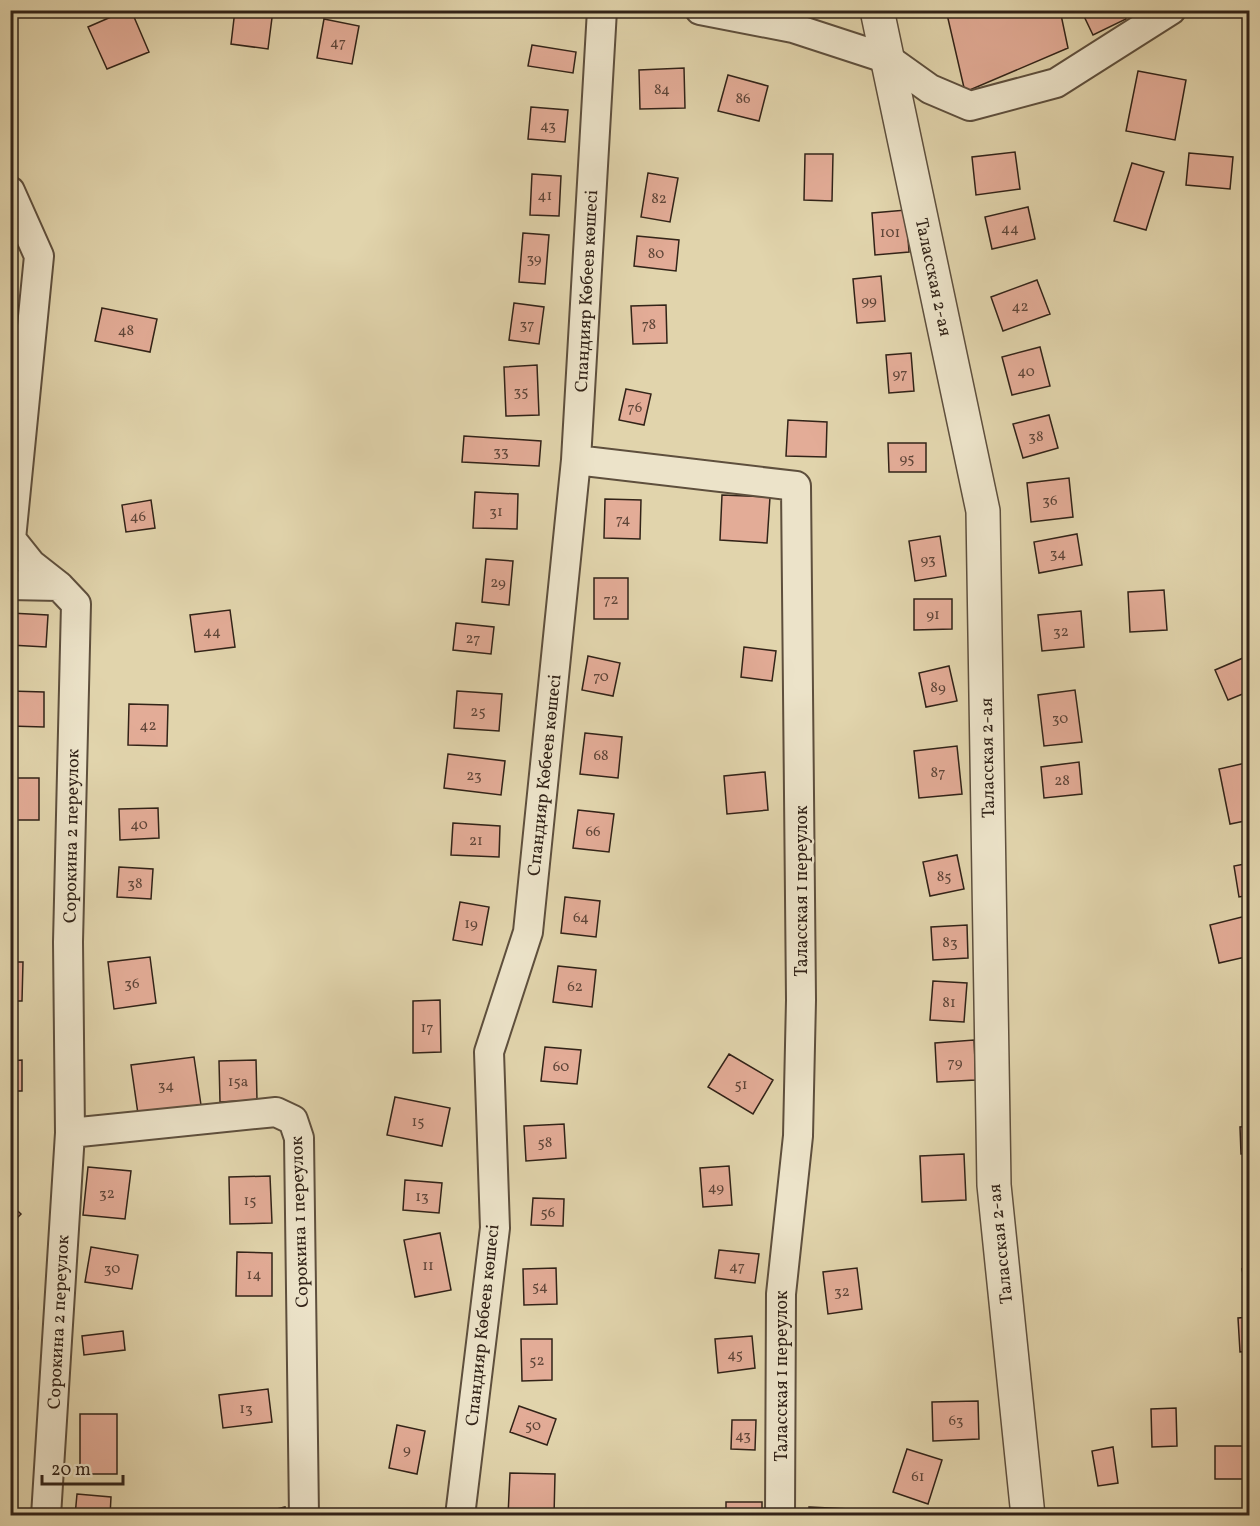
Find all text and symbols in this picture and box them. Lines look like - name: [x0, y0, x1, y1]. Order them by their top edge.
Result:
- house number: 47: [330, 33, 346, 54]
- house number: 84: [654, 80, 670, 101]
- house number: 86: [735, 89, 751, 110]
- house number: 43: [540, 116, 556, 137]
- house number: 41: [538, 186, 552, 207]
- street label: Спандияр Көбеев көшесі: [570, 189, 605, 393]
- house number: 82: [651, 189, 667, 210]
- street label: Таласская 2-ая: [908, 216, 957, 339]
- house number: 44: [1001, 219, 1019, 240]
- house number: 101: [880, 223, 900, 244]
- house number: 80: [648, 244, 664, 265]
- house number: 39: [526, 249, 542, 270]
- house number: 99: [861, 291, 877, 312]
- house number: 42: [1011, 297, 1029, 318]
- house number: 37: [520, 315, 534, 336]
- house number: 78: [642, 315, 656, 336]
- house number: 48: [118, 321, 134, 342]
- house number: 40: [1017, 362, 1035, 383]
- house number: 97: [892, 364, 908, 385]
- house number: 35: [514, 382, 528, 403]
- house number: 76: [628, 398, 642, 419]
- house number: 38: [1028, 427, 1044, 448]
- house number: 33: [493, 442, 509, 463]
- house number: 95: [900, 449, 914, 470]
- house number: 36: [1042, 491, 1058, 512]
- house number: 31: [489, 502, 503, 523]
- house number: 46: [130, 507, 146, 528]
- house number: 74: [616, 510, 630, 531]
- house number: 34: [1050, 544, 1066, 565]
- house number: 93: [920, 550, 936, 571]
- house number: 29: [490, 573, 506, 594]
- house number: 72: [603, 590, 619, 611]
- house number: 91: [926, 605, 940, 626]
- house number: 44: [203, 622, 221, 643]
- house number: 32: [1053, 622, 1069, 643]
- house number: 27: [466, 629, 480, 650]
- house number: 70: [593, 667, 609, 688]
- street label: Спандияр Көбеев көшесі: [522, 673, 569, 877]
- house number: 89: [930, 678, 946, 699]
- street label: Таласская 2-ая: [975, 698, 1002, 818]
- house number: 25: [470, 702, 486, 723]
- house number: 30: [1052, 709, 1068, 730]
- house number: 42: [139, 716, 157, 737]
- house number: 68: [593, 746, 609, 767]
- street label: Сорокина 2 переулок: [58, 748, 87, 923]
- house number: 87: [931, 763, 945, 784]
- house number: 23: [466, 766, 482, 787]
- house number: 28: [1054, 771, 1070, 792]
- street label: Таласская 1 переулок: [790, 805, 815, 977]
- house number: 40: [130, 815, 148, 836]
- house number: 66: [585, 822, 601, 843]
- house number: 21: [469, 831, 483, 852]
- house number: 85: [937, 867, 951, 888]
- house number: 38: [127, 874, 143, 895]
- house number: 64: [573, 908, 589, 929]
- house number: 19: [464, 914, 478, 935]
- house number: 83: [942, 933, 958, 954]
- house number: 36: [124, 974, 140, 995]
- house number: 62: [567, 977, 583, 998]
- house number: 81: [942, 993, 956, 1014]
- house number: 17: [420, 1018, 434, 1039]
- house number: 79: [948, 1053, 963, 1074]
- house number: 60: [553, 1057, 569, 1078]
- house number: 15а: [228, 1072, 248, 1093]
- house number: 51: [734, 1075, 748, 1096]
- house number: 34: [158, 1076, 174, 1097]
- house number: 15: [411, 1112, 425, 1133]
- house number: 58: [538, 1133, 552, 1154]
- street label: Сорокина 1 переулок: [285, 1135, 316, 1308]
- house number: 49: [708, 1178, 724, 1199]
- street label: Таласская 2-ая: [983, 1183, 1020, 1305]
- house number: 32: [99, 1184, 115, 1205]
- house number: 13: [415, 1187, 429, 1208]
- house number: 15: [243, 1191, 257, 1212]
- house number: 56: [541, 1203, 555, 1224]
- street label: Спандияр Көбеев көшесі: [460, 1223, 507, 1427]
- street label: Сорокина 2 переулок: [42, 1234, 77, 1410]
- house number: 11: [422, 1256, 434, 1277]
- house number: 47: [729, 1257, 745, 1278]
- house number: 30: [104, 1259, 120, 1280]
- house number: 14: [247, 1265, 261, 1286]
- house number: 54: [532, 1277, 548, 1298]
- house number: 32: [834, 1282, 850, 1303]
- street label: Таласская 1 переулок: [770, 1290, 795, 1462]
- house number: 45: [727, 1345, 743, 1366]
- house number: 52: [529, 1351, 545, 1372]
- house number: 13: [239, 1399, 253, 1420]
- house number: 63: [948, 1411, 964, 1432]
- house number: 50: [525, 1416, 541, 1437]
- house number: 43: [735, 1426, 751, 1447]
- house number: 9: [403, 1440, 411, 1461]
- scale bar: [42, 1448, 123, 1486]
- text: 20 m: [51, 1458, 91, 1483]
- house number: 61: [911, 1467, 925, 1488]

